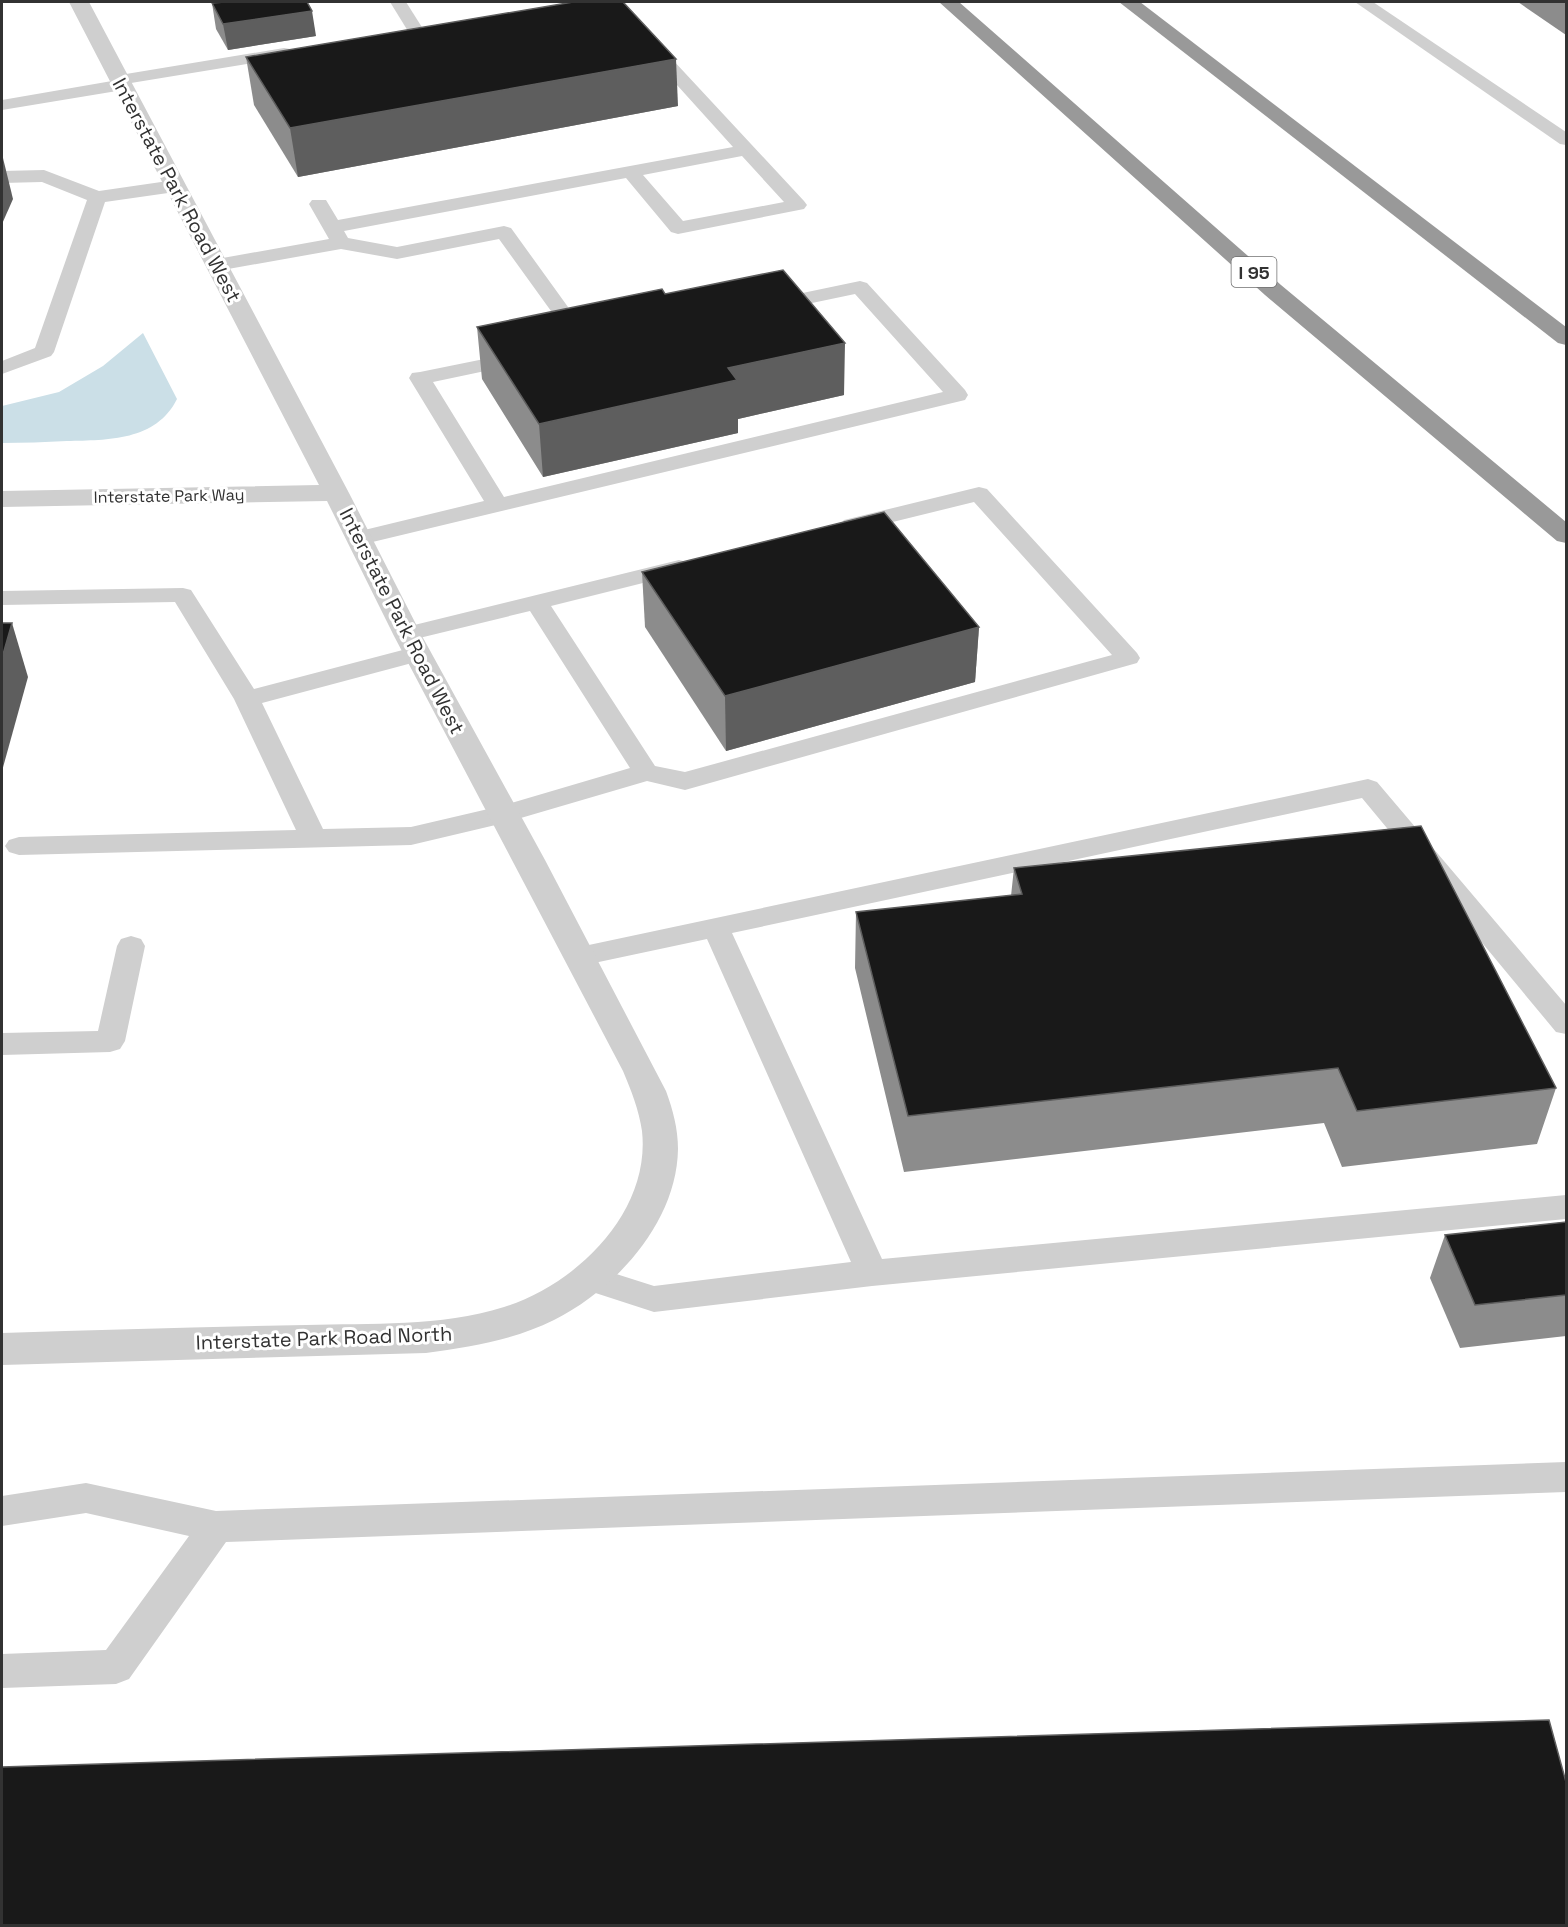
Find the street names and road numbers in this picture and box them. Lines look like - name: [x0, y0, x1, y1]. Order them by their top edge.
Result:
- street label: Interstate Park Road West: [107, 73, 247, 307]
- road number: I 95: [1232, 257, 1276, 287]
- street label: Interstate Park Way: [93, 484, 245, 508]
- street label: Interstate Park Road West: [334, 504, 470, 738]
- street label: Interstate Park Road North: [195, 1321, 453, 1355]

